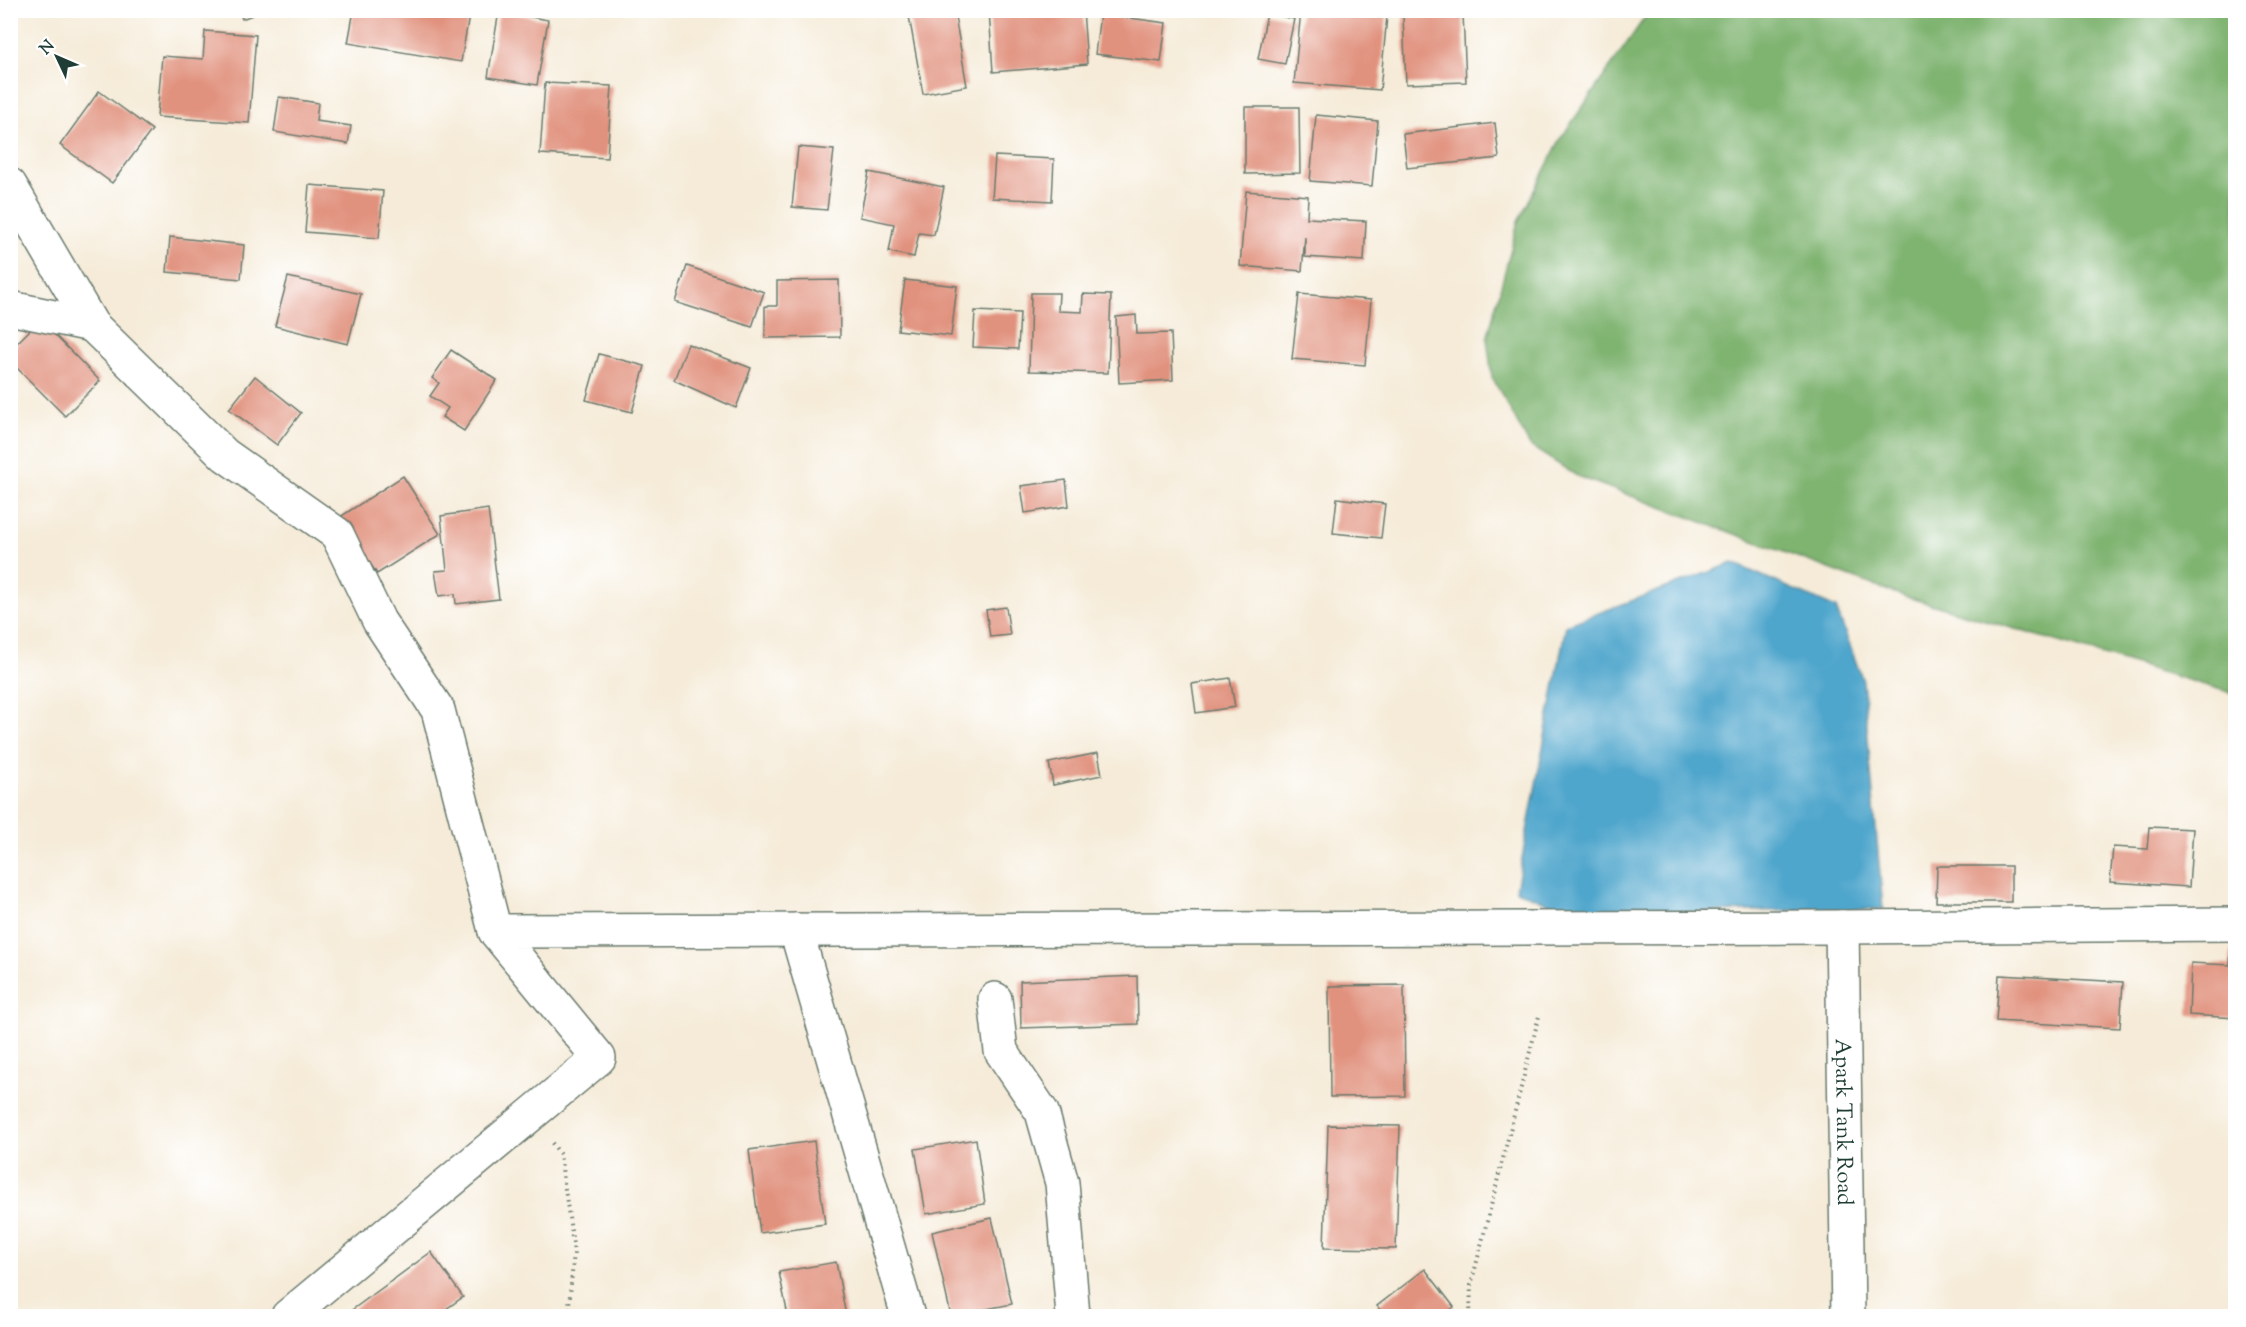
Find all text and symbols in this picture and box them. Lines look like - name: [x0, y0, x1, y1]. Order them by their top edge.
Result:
- north arrow: [27, 27, 87, 87]
- text: N: [35, 36, 61, 61]
- street label: Apark Tank Road: [1825, 1038, 1859, 1206]

